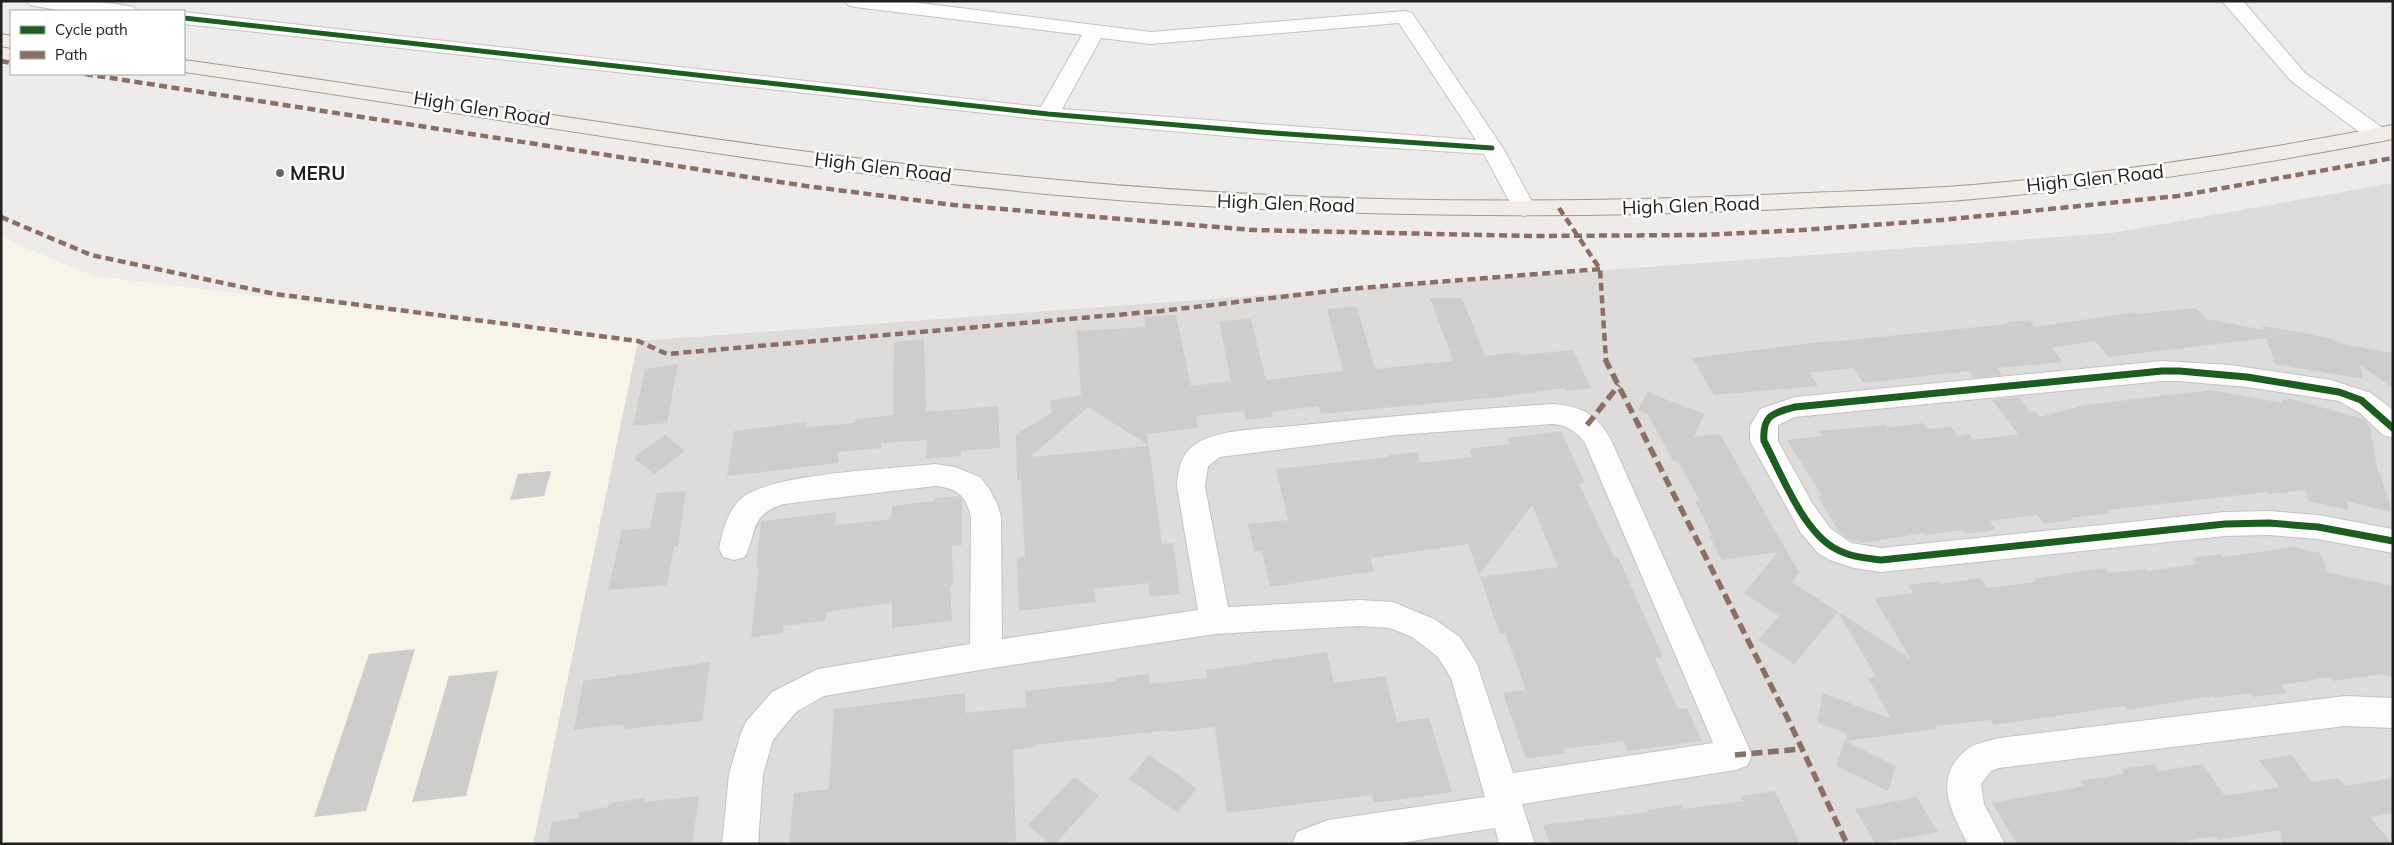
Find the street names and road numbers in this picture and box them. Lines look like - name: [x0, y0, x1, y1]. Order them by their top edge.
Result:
- street label: High Glen Road: [412, 85, 552, 131]
- street label: High Glen Road: [813, 147, 953, 187]
- street label: High Glen Road: [2025, 159, 2165, 197]
- street label: High Glen Road: [1217, 189, 1355, 217]
- street label: High Glen Road: [1622, 191, 1760, 219]

